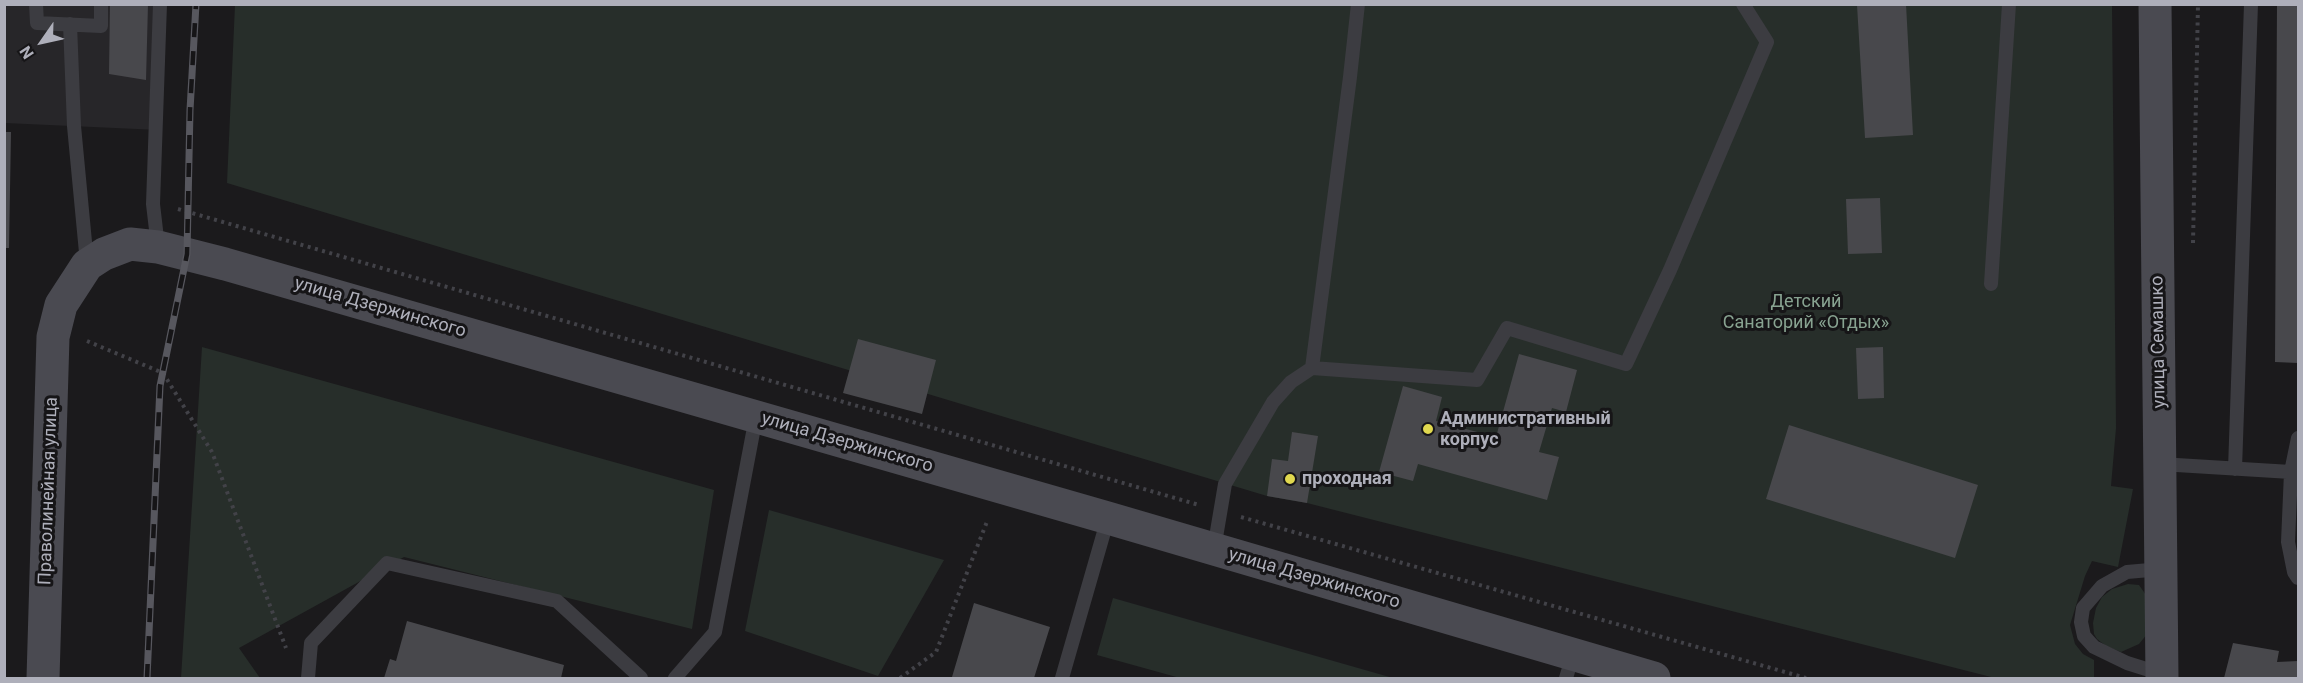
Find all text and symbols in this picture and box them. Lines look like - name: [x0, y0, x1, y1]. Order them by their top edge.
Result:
- north arrow: [12, 12, 72, 72]
- text: N: [16, 42, 38, 62]
- street label: улица Дзержинского: [292, 273, 468, 343]
- street label: улица Семашко: [2147, 275, 2171, 409]
- park label: Детский Санаторий «Отдых»: [1723, 291, 1889, 334]
- street label: Праволинейная улица: [35, 397, 63, 585]
- street label: улица Дзержинского: [759, 408, 935, 478]
- place label: Административный корпус: [1440, 408, 1611, 450]
- marker: Административный корпус: [1421, 422, 1435, 436]
- place label: проходная: [1302, 468, 1392, 490]
- marker: проходная: [1283, 472, 1297, 486]
- street label: улица Дзержинского: [1226, 544, 1402, 614]

